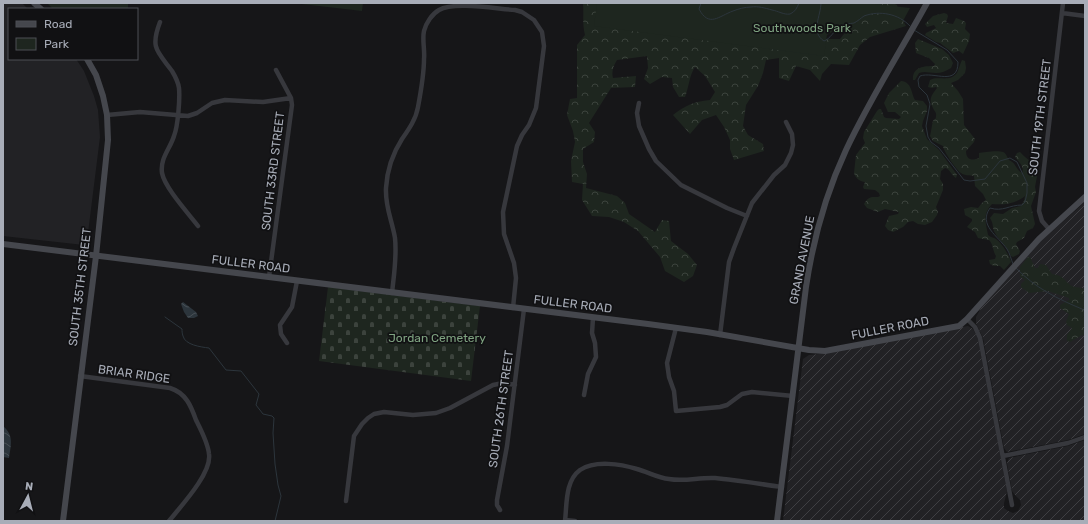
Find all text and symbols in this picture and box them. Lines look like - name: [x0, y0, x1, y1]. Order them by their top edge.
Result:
- legend: [8, 8, 138, 60]
- text: Road: [44, 17, 72, 31]
- park label: Southwoods Park: [753, 21, 852, 35]
- text: Park: [44, 37, 70, 51]
- street label: SOUTH 19TH STREET: [1026, 58, 1054, 176]
- street label: SOUTH 33RD STREET: [259, 111, 287, 231]
- street label: GRAND AVENUE: [787, 215, 817, 305]
- street label: SOUTH 35TH STREET: [66, 227, 94, 347]
- street label: FULLER ROAD: [211, 252, 291, 276]
- street label: FULLER ROAD: [533, 292, 613, 316]
- street label: FULLER ROAD: [850, 314, 930, 342]
- park label: Jordan Cemetery: [388, 331, 486, 345]
- street label: SOUTH 26TH STREET: [486, 349, 516, 469]
- street label: BRIAR RIDGE: [97, 362, 171, 386]
- north arrow: [8, 476, 48, 516]
- text: N: [24, 480, 34, 494]

